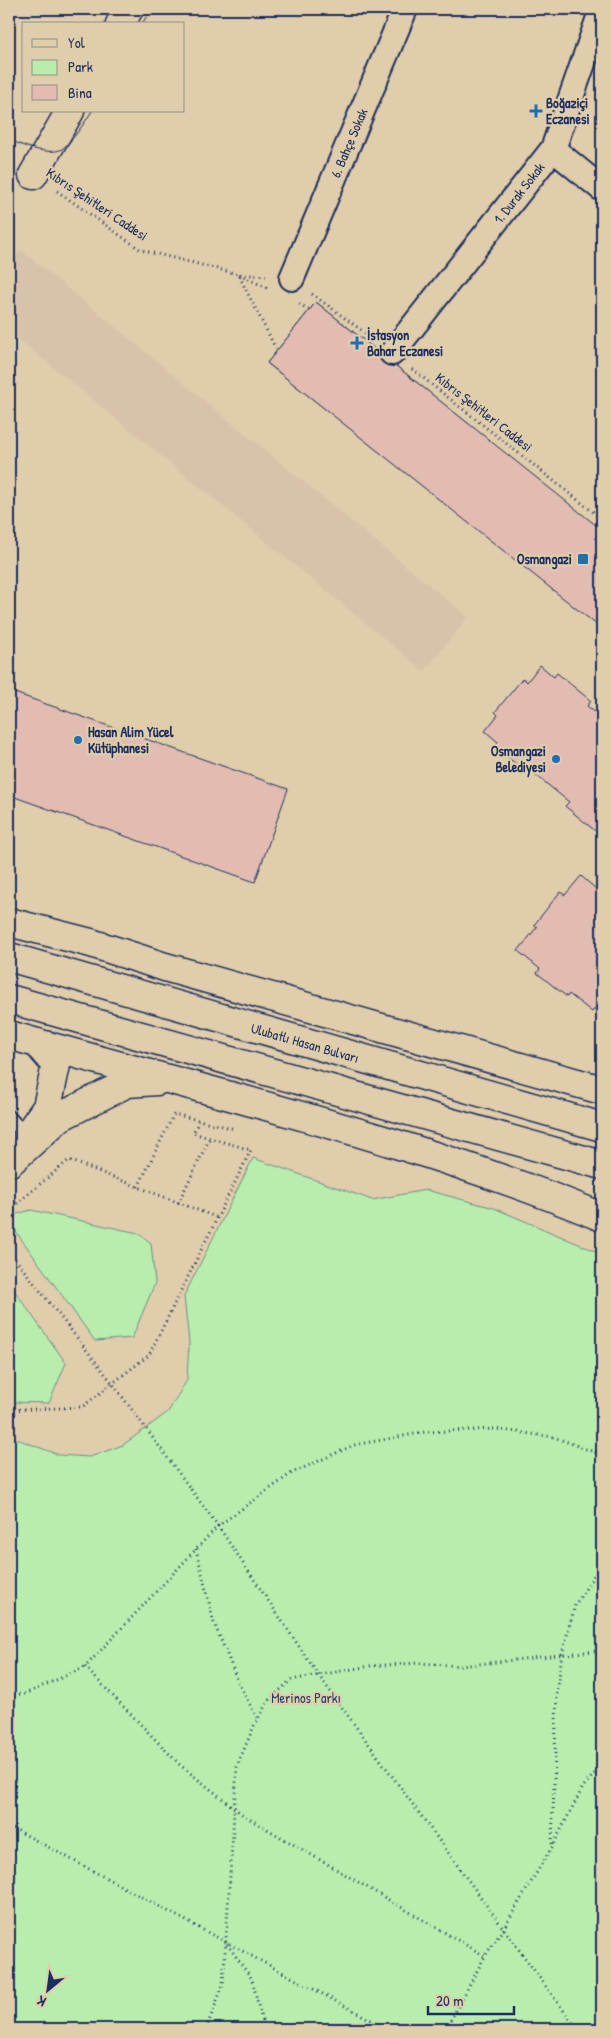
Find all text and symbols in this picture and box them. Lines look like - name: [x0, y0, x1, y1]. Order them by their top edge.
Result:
- legend: [22, 22, 185, 112]
- text: Yol: [68, 32, 85, 53]
- text: Park: [68, 56, 93, 77]
- text: Bina: [68, 82, 92, 103]
- place label: Boğaziçi Eczanesi: [546, 93, 590, 128]
- street label: 6. Bahçe Sokak: [325, 105, 372, 180]
- marker: Boğaziçi Eczanesi: [530, 105, 542, 117]
- street label: 1. Durak Sokak: [489, 158, 549, 227]
- street label: Kıbrıs Şehitleri Caddesi: [43, 163, 152, 245]
- place label: İstasyon Bahar Eczanesi: [367, 325, 443, 360]
- marker: İstasyon Bahar Eczanesi: [351, 337, 363, 349]
- street label: Kıbrıs Şehitleri Caddesi: [432, 368, 537, 456]
- place label: Osmangazi: [517, 549, 572, 570]
- marker: Osmangazi: [576, 552, 590, 566]
- place label: Hasan Alim Yücel Kütüphanesi: [88, 722, 174, 759]
- marker: Hasan Alim Yücel Kütüphanesi: [72, 734, 84, 746]
- place label: Osmangazi Belediyesi: [491, 741, 546, 778]
- marker: Osmangazi Belediyesi: [550, 753, 562, 765]
- street label: Ulubatlı Hasan Bulvarı: [249, 1018, 361, 1067]
- park label: Merinos Parkı: [271, 1688, 341, 1707]
- north arrow: [22, 1966, 72, 2016]
- scale bar: [428, 1983, 515, 2015]
- text: 20 m: [436, 1990, 463, 2011]
- text: K: [33, 1991, 49, 2012]

